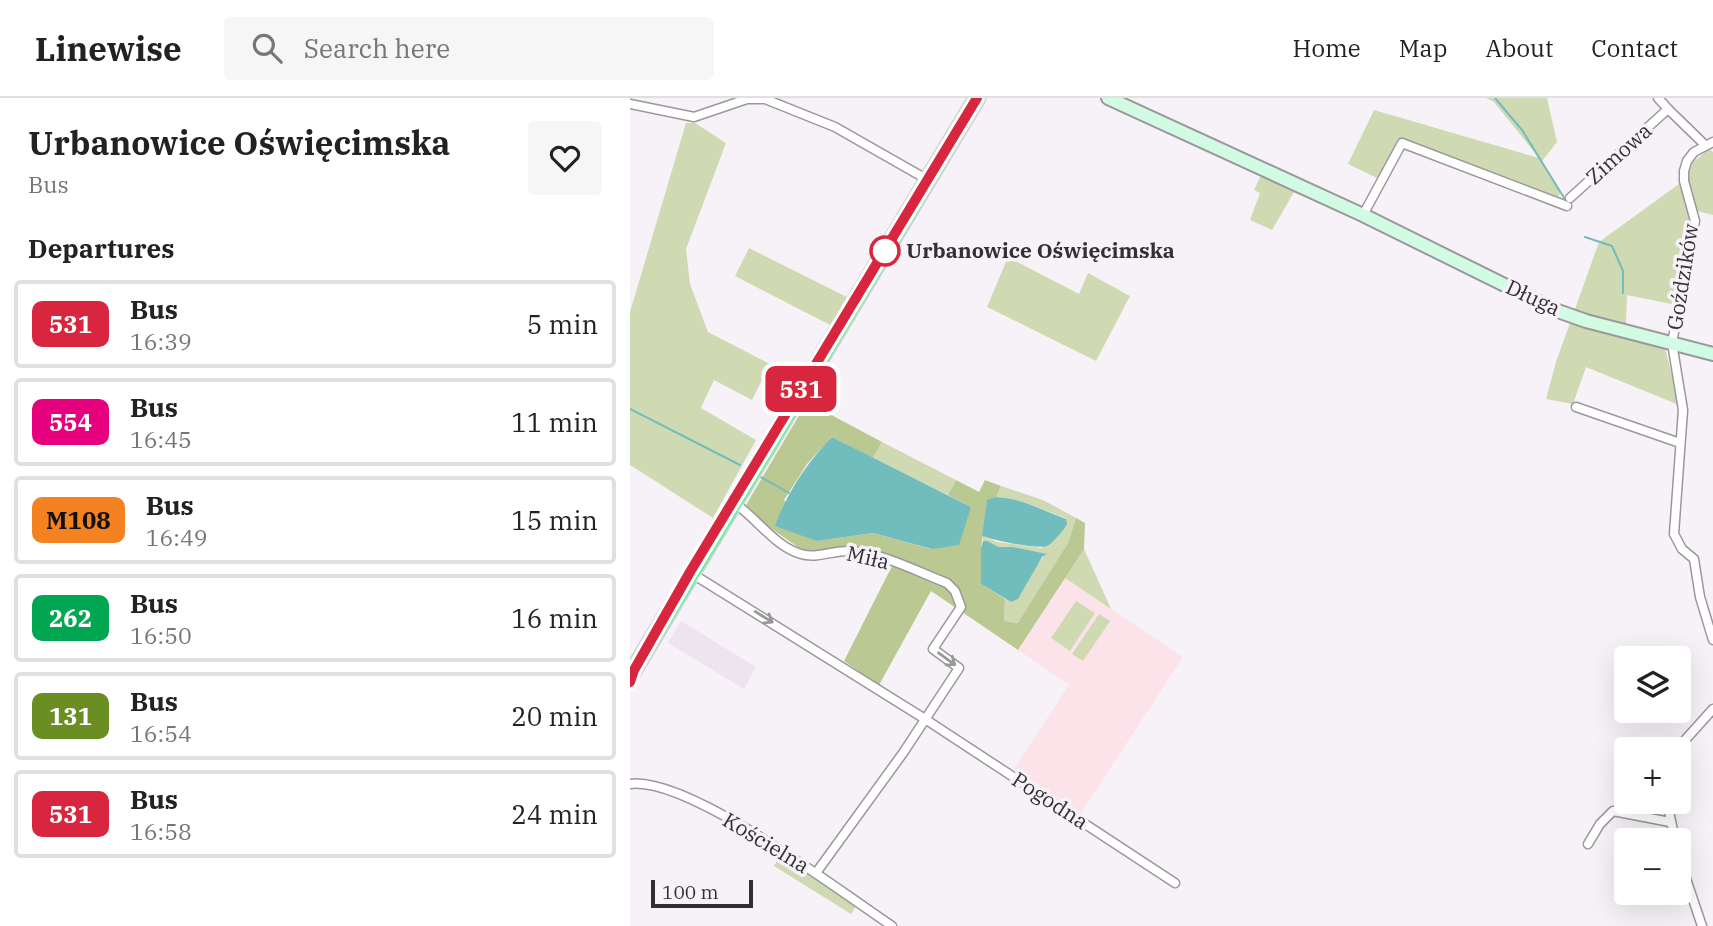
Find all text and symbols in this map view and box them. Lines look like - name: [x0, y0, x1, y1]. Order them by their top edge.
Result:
- search box: [224, 17, 714, 80]
- text: Linewise: [35, 27, 182, 70]
- icon: search: [248, 29, 286, 67]
- text: Search here: [304, 31, 450, 65]
- text: Home: [1293, 32, 1361, 64]
- text: Map: [1399, 32, 1447, 64]
- text: About: [1485, 32, 1553, 64]
- text: Contact: [1591, 32, 1678, 64]
- street label: Zimowa: [1579, 116, 1657, 190]
- text: Urbanowice Oświęcimska: [28, 121, 450, 164]
- button: heart: [528, 121, 602, 195]
- text: Bus: [28, 169, 69, 199]
- street label: Goździków: [1660, 221, 1704, 332]
- text: Departures: [28, 231, 174, 265]
- marker: Urbanowice Oświęcimska: [870, 236, 900, 266]
- place label: Urbanowice Oświęcimska: [906, 236, 1175, 264]
- street label: Długa: [1502, 272, 1565, 322]
- text: Bus: [130, 292, 178, 326]
- text: 5 min: [527, 307, 598, 341]
- text: 531: [49, 308, 92, 340]
- text: 16:39: [130, 326, 192, 356]
- line badge: 531: [761, 366, 841, 412]
- text: 531: [779, 373, 823, 405]
- text: Bus: [130, 390, 178, 424]
- text: 11 min: [511, 405, 598, 439]
- text: 554: [49, 406, 92, 438]
- text: 16:45: [130, 424, 192, 454]
- text: Bus: [146, 488, 194, 522]
- text: 15 min: [511, 503, 598, 537]
- text: M108: [46, 504, 111, 536]
- text: 16:49: [146, 522, 208, 552]
- street label: Miła: [844, 539, 892, 575]
- text: Bus: [130, 586, 178, 620]
- text: 16 min: [511, 601, 598, 635]
- text: 262: [49, 602, 92, 634]
- one-way arrow: [754, 610, 773, 625]
- text: 16:50: [130, 620, 192, 650]
- map controls: [1614, 646, 1691, 905]
- button: layers: [1614, 646, 1691, 723]
- one-way arrow: [937, 652, 956, 667]
- text: Bus: [130, 684, 178, 718]
- text: 20 min: [511, 699, 598, 733]
- text: 131: [49, 700, 92, 732]
- text: 16:54: [130, 718, 192, 748]
- button: +: [1614, 737, 1691, 814]
- street label: Pogodna: [1007, 765, 1094, 835]
- text: Bus: [130, 782, 178, 816]
- text: 24 min: [511, 797, 598, 831]
- text: 531: [49, 798, 92, 830]
- street label: Kościelna: [718, 805, 815, 879]
- text: 16:58: [130, 816, 192, 846]
- button: −: [1614, 828, 1691, 905]
- scale bar: [651, 877, 752, 909]
- text: 100 m: [662, 880, 719, 904]

